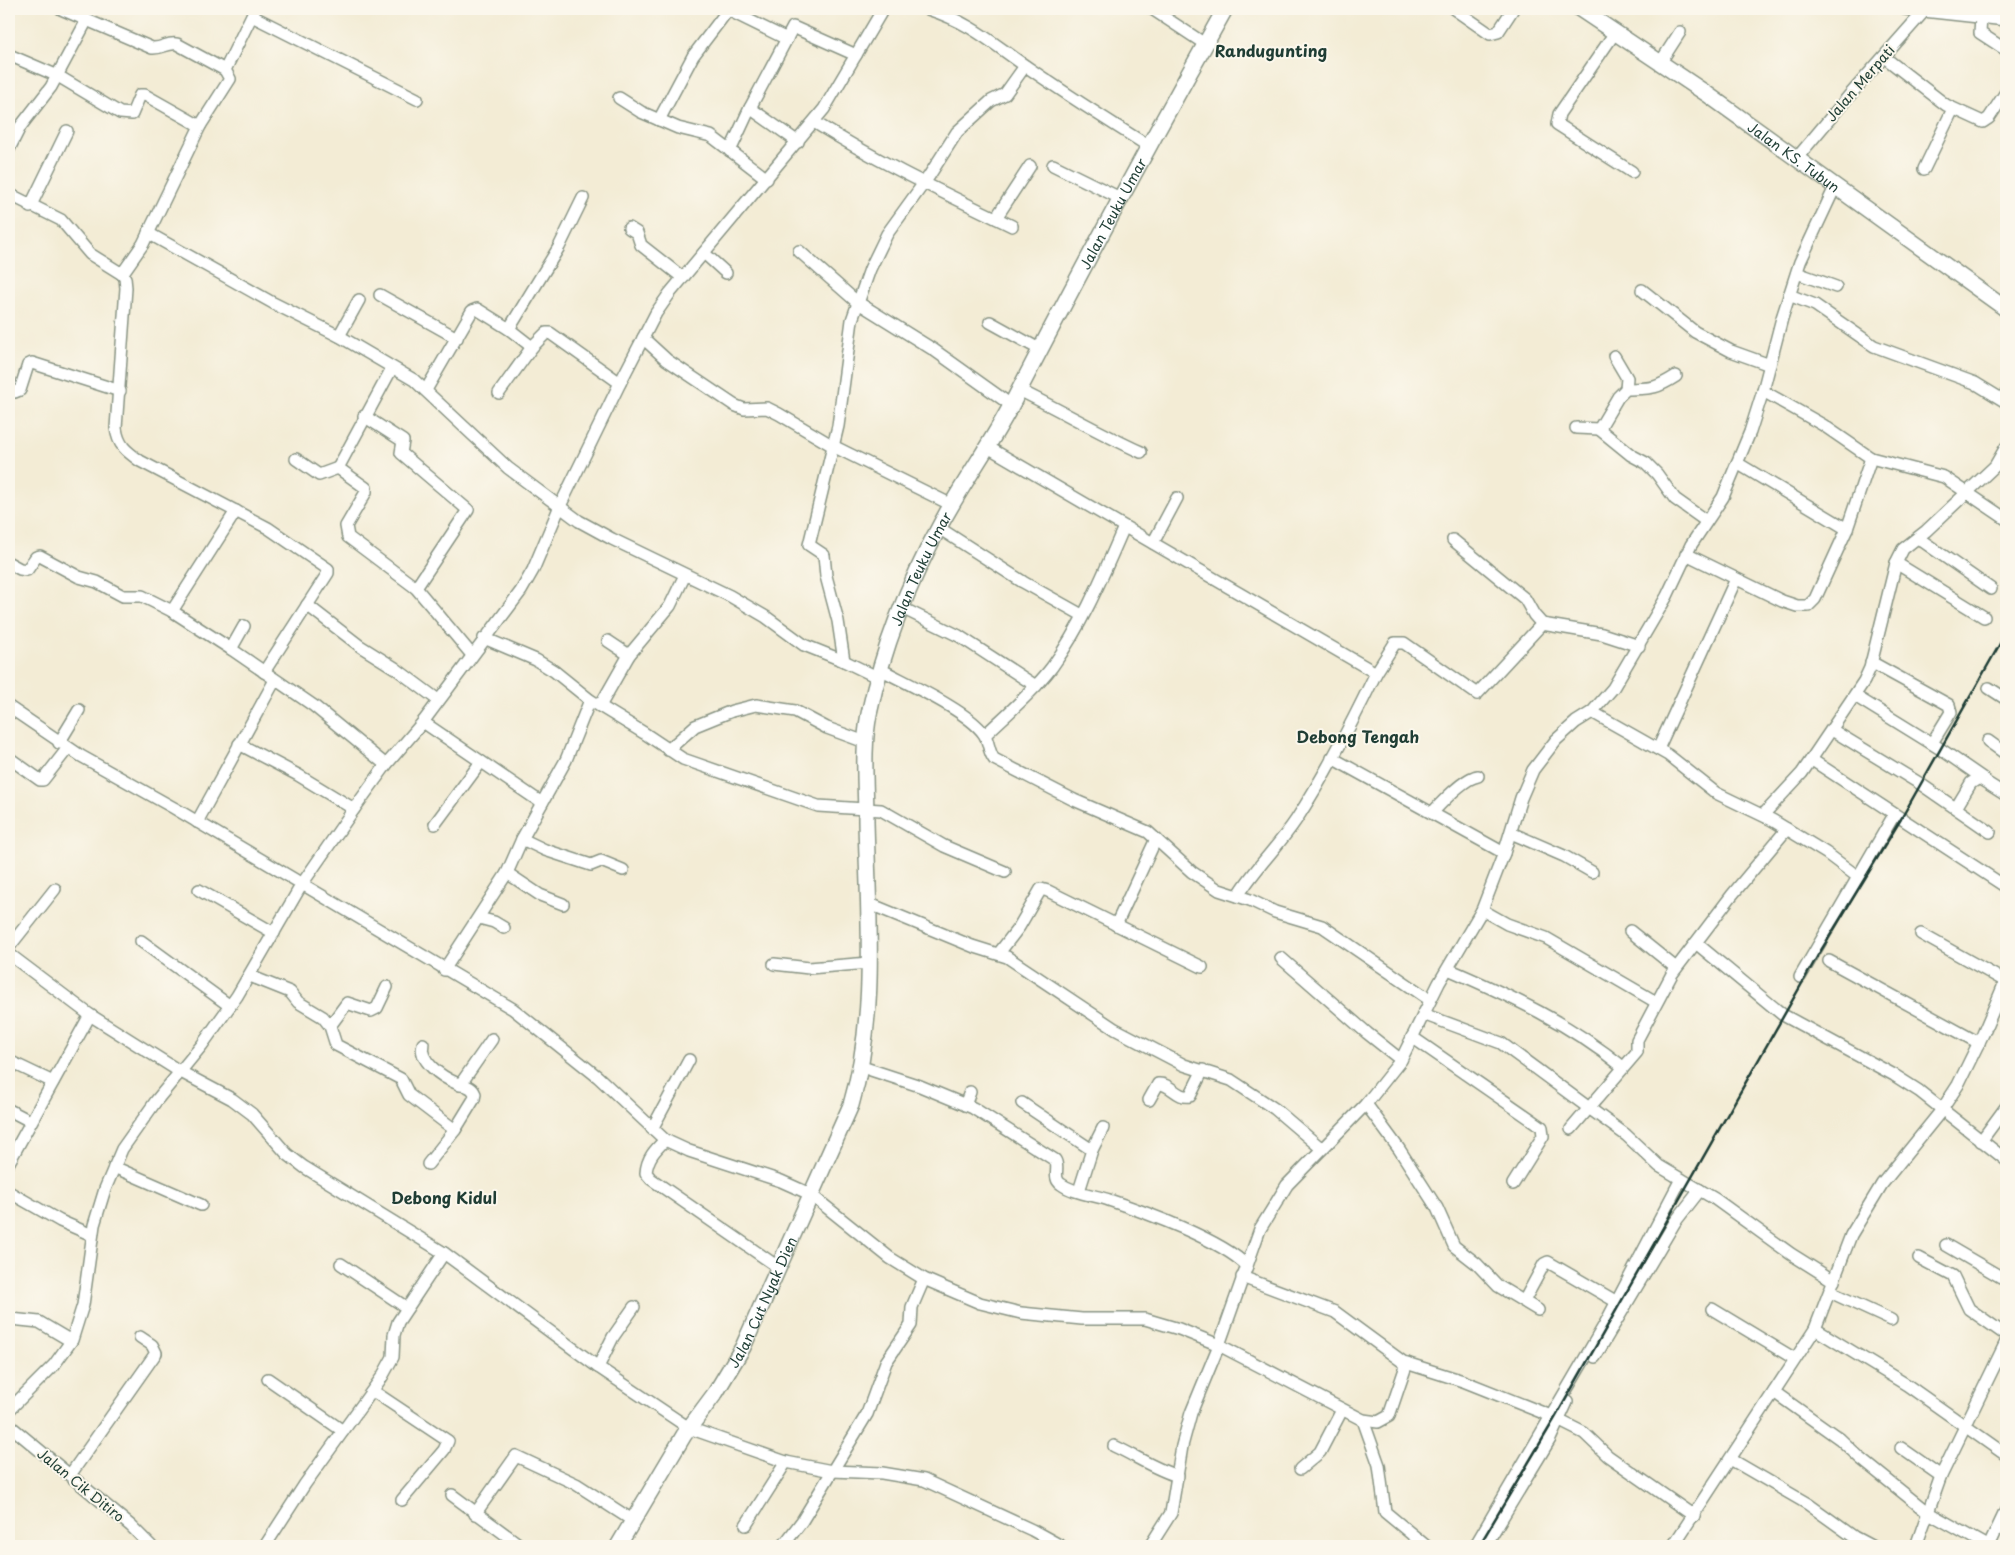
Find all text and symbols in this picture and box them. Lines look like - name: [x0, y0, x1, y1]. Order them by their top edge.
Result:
- district label: Randugunting: [1215, 38, 1327, 62]
- street label: Jalan Merpati: [1821, 40, 1899, 126]
- street label: Jalan KS. Tubun: [1744, 116, 1845, 197]
- street label: Jalan Teuku Umar: [1074, 153, 1152, 273]
- street label: Jalan Teuku Umar: [885, 507, 957, 629]
- district label: Debong Tengah: [1297, 724, 1419, 748]
- district label: Debong Kidul: [391, 1185, 497, 1209]
- street label: Jalan Cut Nyak Dien: [722, 1233, 801, 1372]
- street label: Jalan Cik Ditiro: [33, 1443, 129, 1527]

